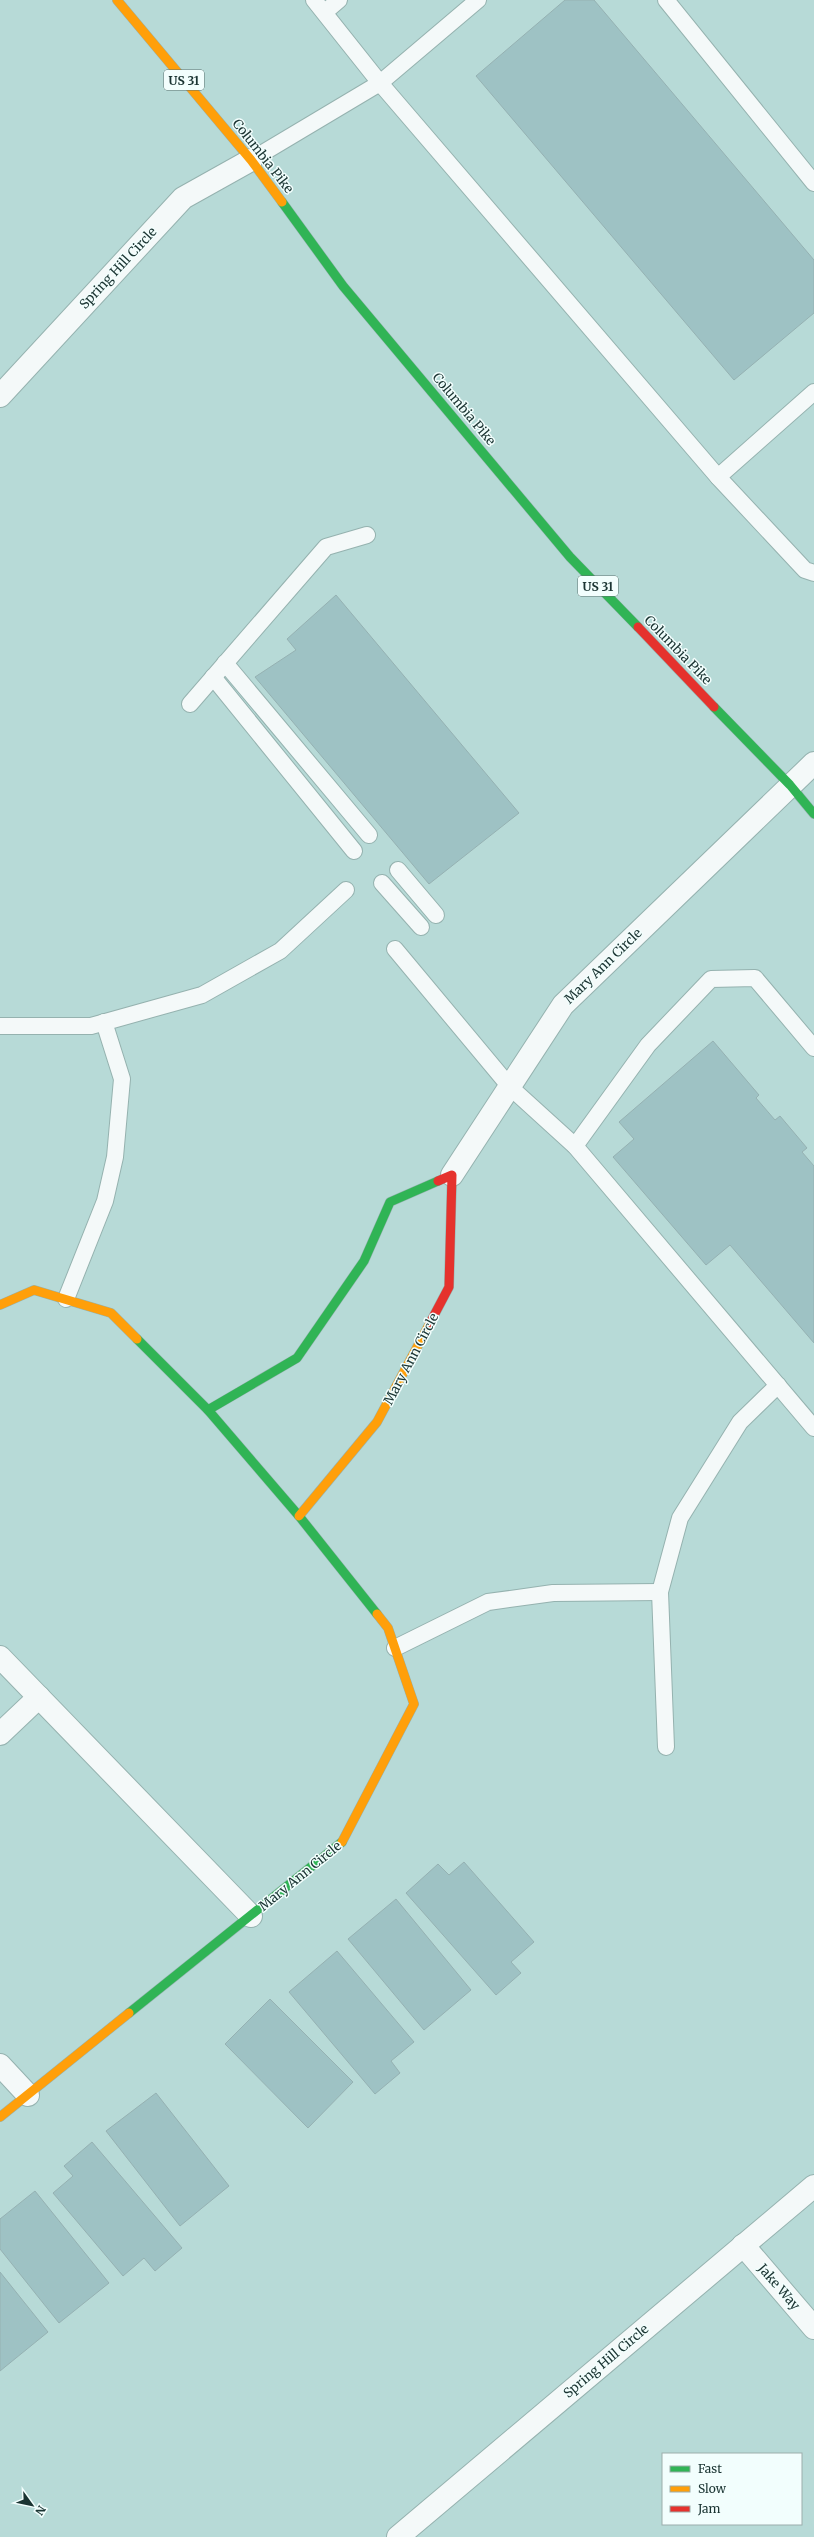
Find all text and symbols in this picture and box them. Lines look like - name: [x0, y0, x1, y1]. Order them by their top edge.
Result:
- road number: US 31: [164, 70, 204, 90]
- street label: Columbia Pike: [229, 115, 297, 197]
- street label: Spring Hill Circle: [76, 223, 161, 313]
- street label: Columbia Pike: [429, 369, 500, 449]
- road number: US 31: [578, 576, 618, 596]
- street label: Columbia Pike: [641, 612, 715, 688]
- street label: Mary Ann Circle: [561, 925, 646, 1007]
- street label: Mary Ann Circle: [380, 1310, 442, 1408]
- street label: Mary Ann Circle: [255, 1837, 345, 1915]
- street label: Jake Way: [754, 2260, 804, 2314]
- street label: Spring Hill Circle: [560, 2320, 652, 2402]
- legend: [662, 2453, 802, 2525]
- text: Fast: [698, 2461, 722, 2476]
- text: Slow: [698, 2481, 727, 2496]
- north arrow: [12, 2485, 52, 2525]
- text: Jam: [697, 2501, 721, 2516]
- text: N: [32, 2503, 49, 2518]

